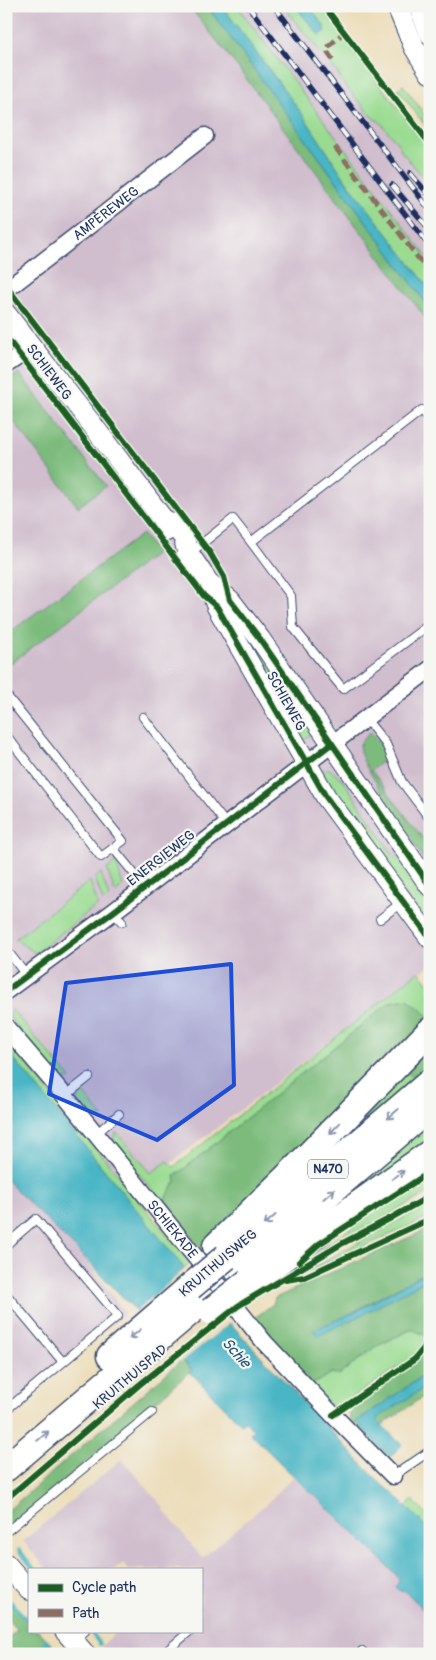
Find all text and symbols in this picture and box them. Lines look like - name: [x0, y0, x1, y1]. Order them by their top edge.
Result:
- street label: AMPÈREWEG: [69, 182, 142, 244]
- street label: SCHIEWEG: [23, 341, 75, 403]
- street label: SCHIEWEG: [263, 668, 309, 734]
- street label: ENERGIEWEG: [124, 826, 198, 890]
- one-way arrow: [386, 1108, 399, 1119]
- one-way arrow: [328, 1122, 341, 1134]
- road number: N470: [308, 1160, 348, 1178]
- one-way arrow: [391, 1170, 405, 1180]
- one-way arrow: [322, 1188, 335, 1200]
- street label: SCHIEKADE: [144, 1196, 202, 1262]
- one-way arrow: [263, 1214, 276, 1225]
- street label: KRUITHUISWEG: [176, 1226, 260, 1300]
- one-way arrow: [128, 1329, 141, 1340]
- water label: Schie: [218, 1334, 255, 1373]
- street label: KRUITHUISPAD: [89, 1341, 171, 1413]
- one-way arrow: [37, 1431, 50, 1442]
- legend: [28, 1568, 202, 1632]
- text: Cycle path: [72, 1578, 136, 1597]
- text: Path: [72, 1604, 99, 1623]

